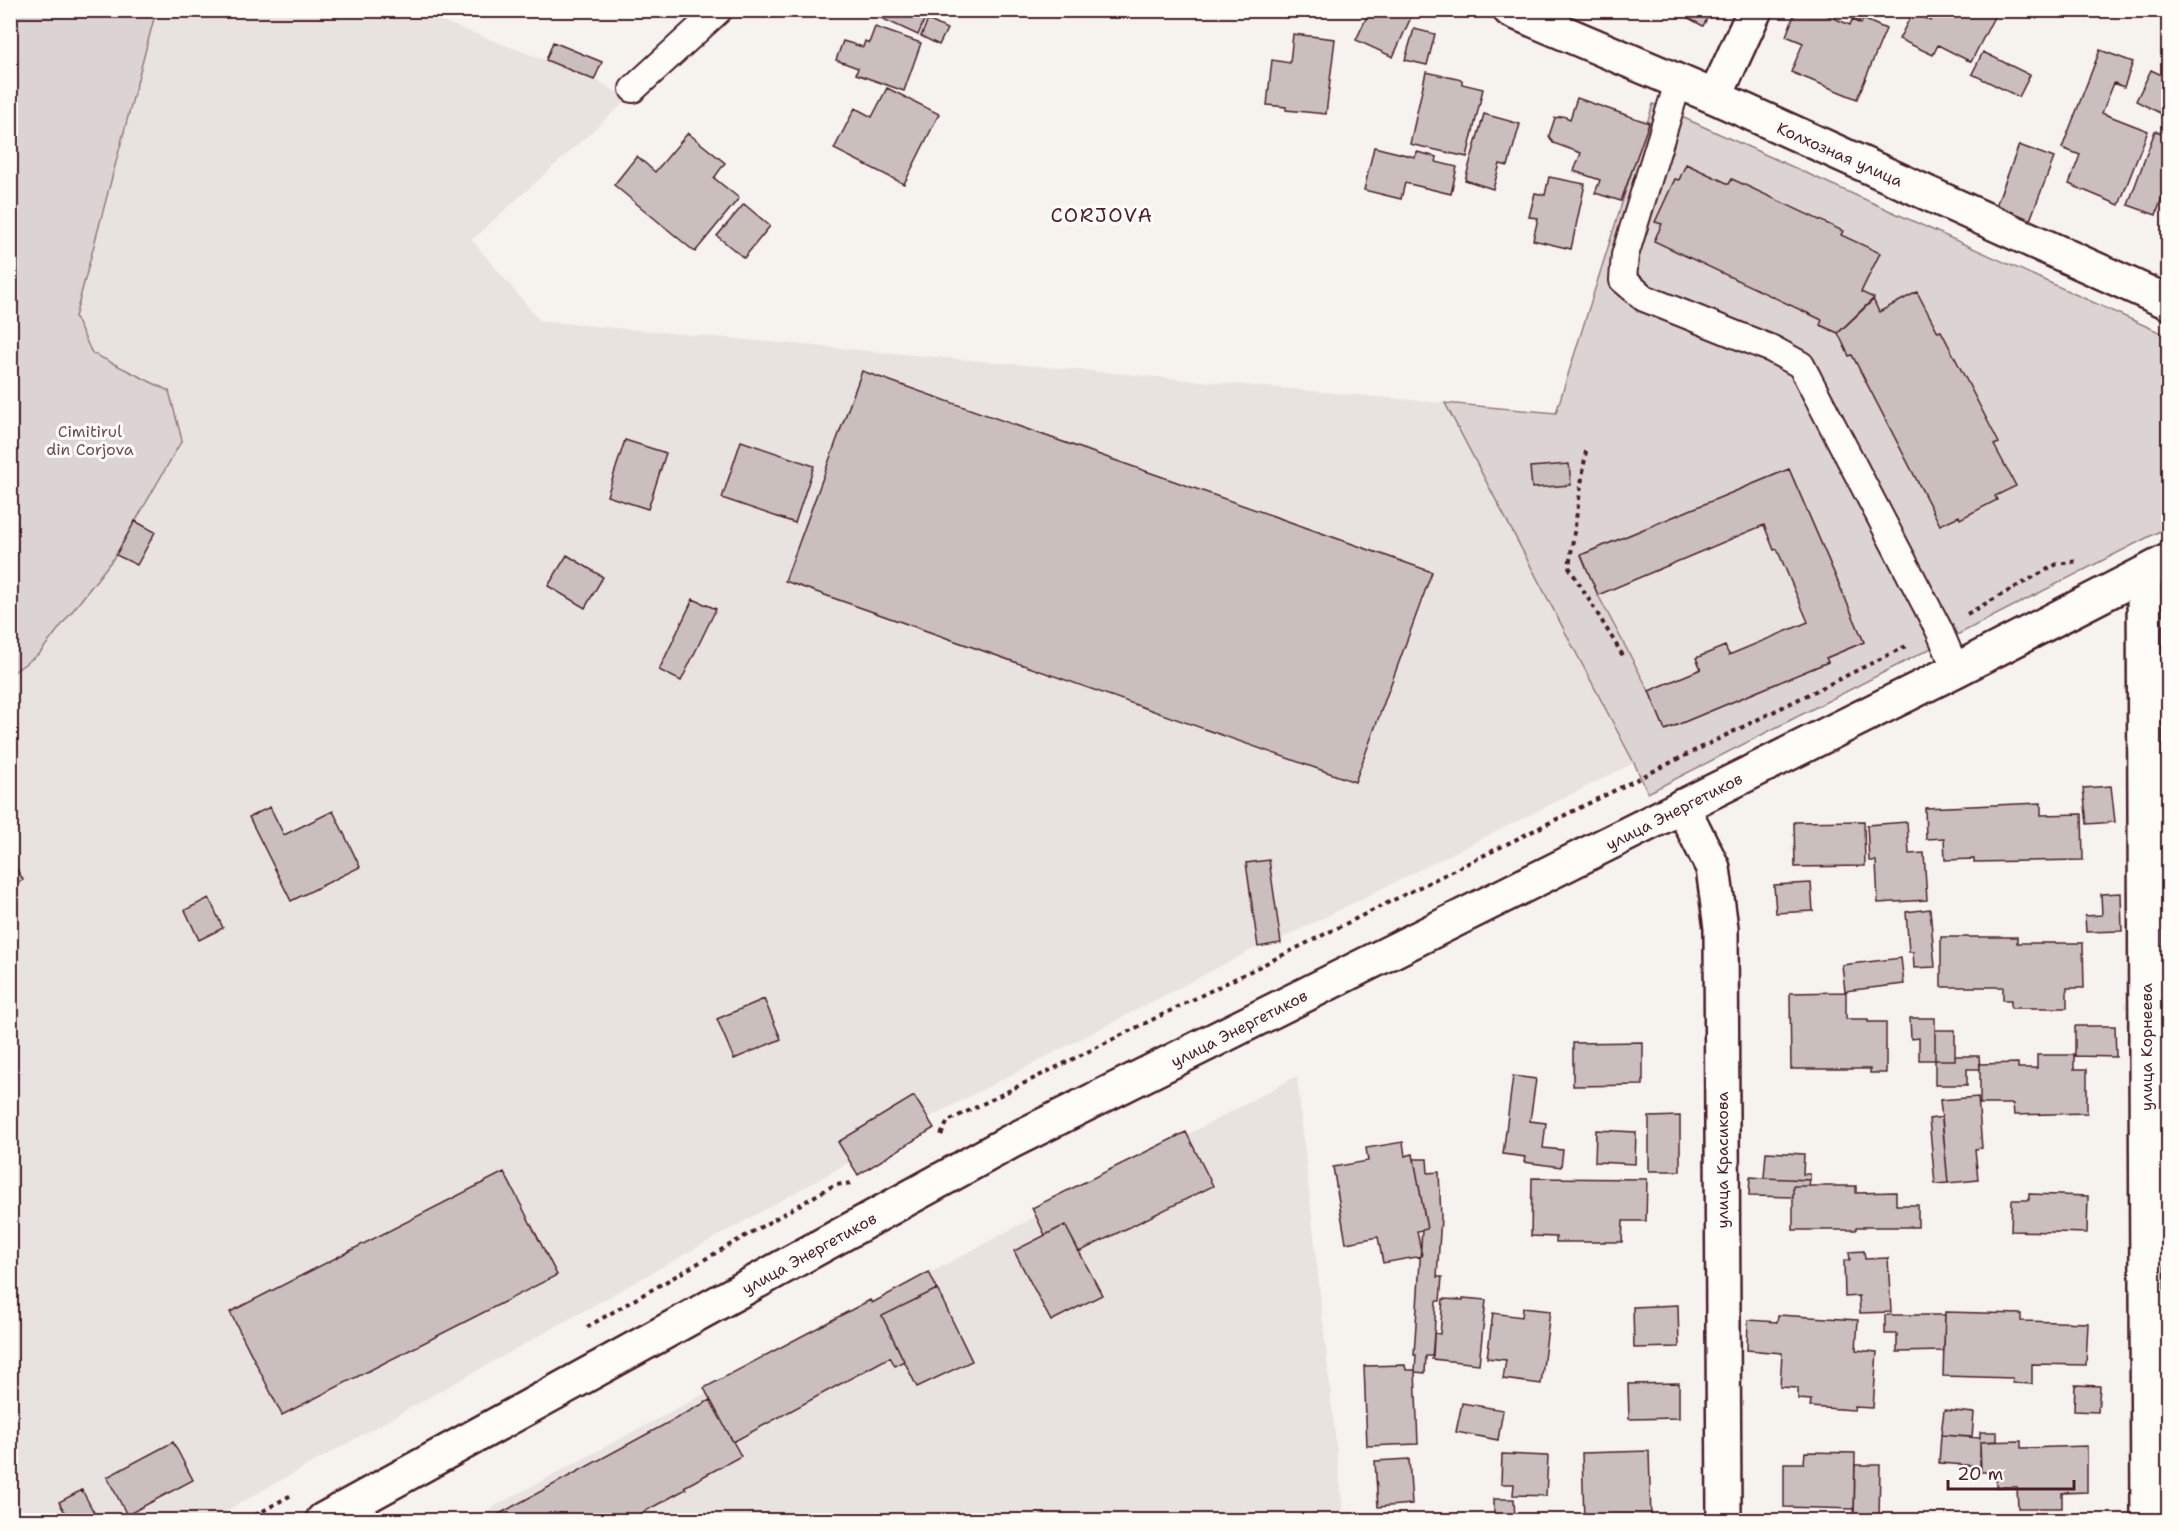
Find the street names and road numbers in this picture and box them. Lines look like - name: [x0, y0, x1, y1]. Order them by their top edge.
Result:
- street label: Колхозная улица: [1774, 117, 1906, 192]
- street label: улица Энергетиков: [1602, 768, 1746, 855]
- street label: улица Корнеева: [2136, 983, 2157, 1111]
- street label: улица Энергетиков: [1167, 985, 1311, 1072]
- street label: улица Красикова: [1712, 1092, 1733, 1228]
- street label: улица Энергетиков: [738, 1208, 880, 1299]

